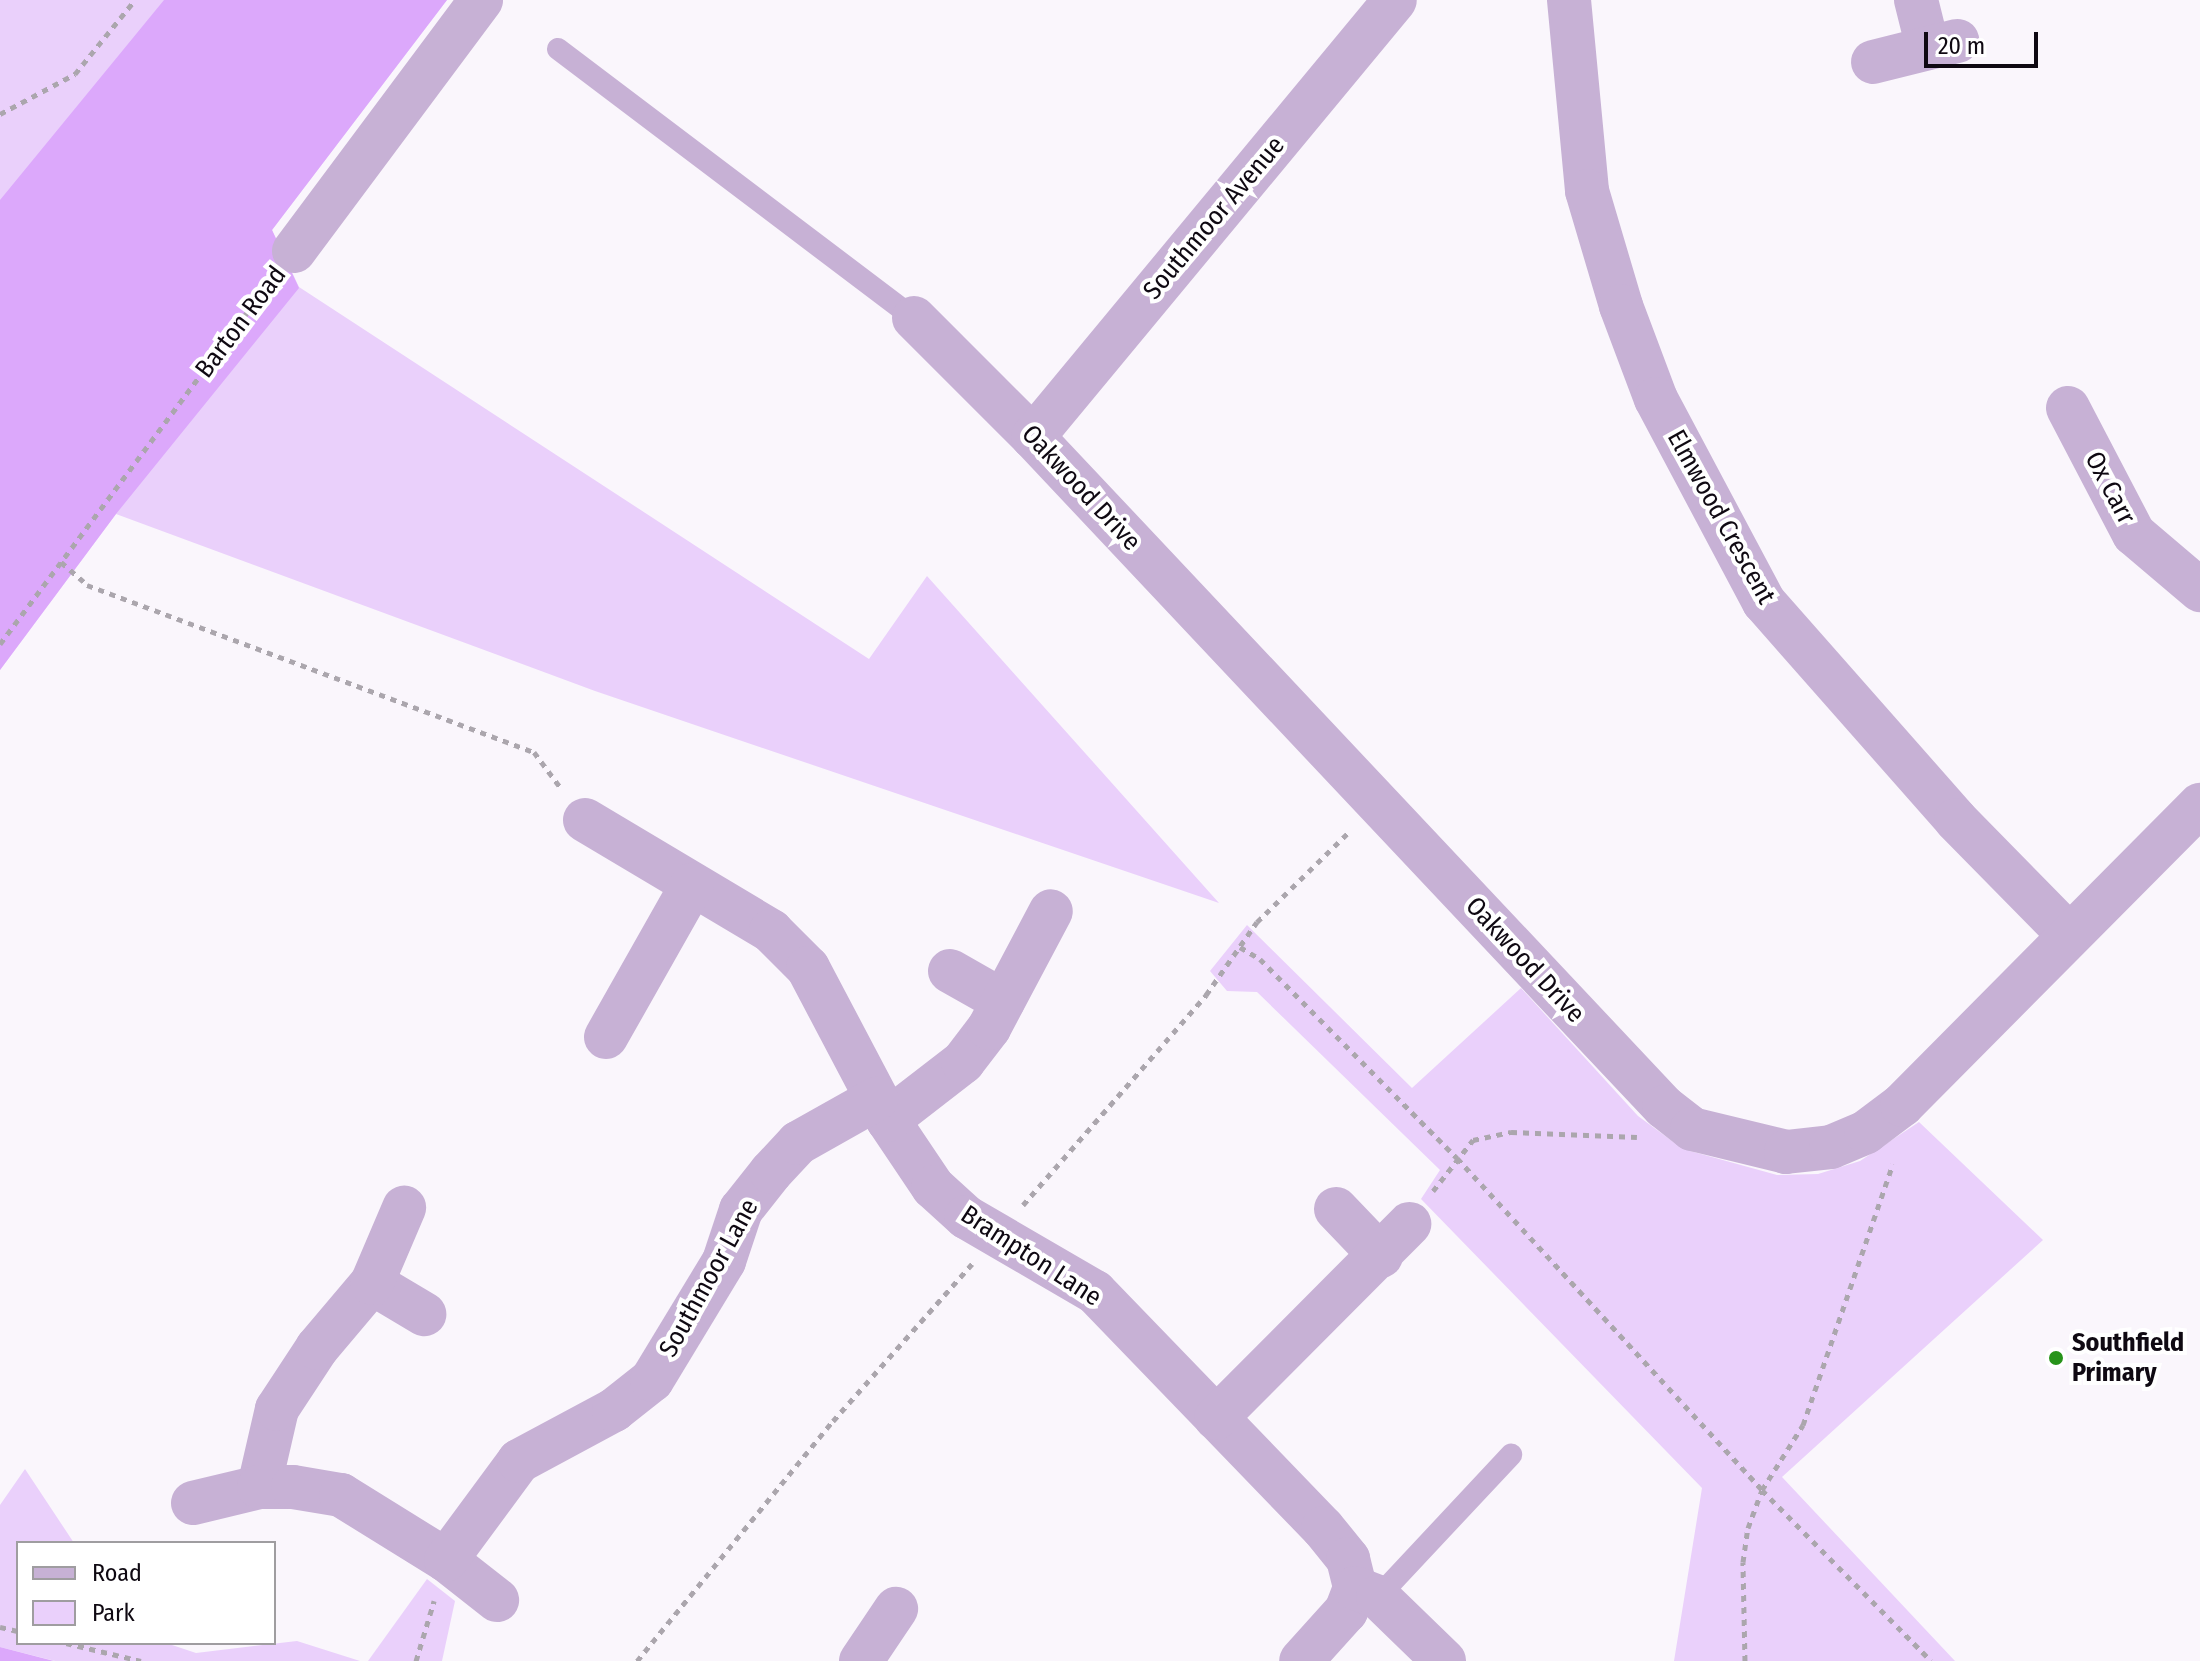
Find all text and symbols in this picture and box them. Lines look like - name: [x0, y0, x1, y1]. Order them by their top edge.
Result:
- scale bar: [1928, 16, 2042, 66]
- text: 20 m: [1938, 32, 1985, 60]
- street label: Southmoor Avenue: [1137, 130, 1291, 306]
- street label: Barton Road: [189, 260, 293, 384]
- street label: Oakwood Drive: [1015, 419, 1147, 557]
- street label: Elmwood Crescent: [1660, 425, 1782, 609]
- street label: Ox Carr: [2078, 447, 2142, 529]
- street label: Oakwood Drive: [1459, 891, 1591, 1029]
- street label: Southmoor Lane: [653, 1194, 765, 1362]
- street label: Brampton Lane: [955, 1199, 1107, 1313]
- place label: Southfield Primary: [2072, 1327, 2184, 1388]
- marker: Southfield Primary: [2047, 1349, 2065, 1367]
- legend: [16, 1541, 276, 1645]
- text: Road: [92, 1559, 142, 1587]
- text: Park: [92, 1599, 135, 1627]

